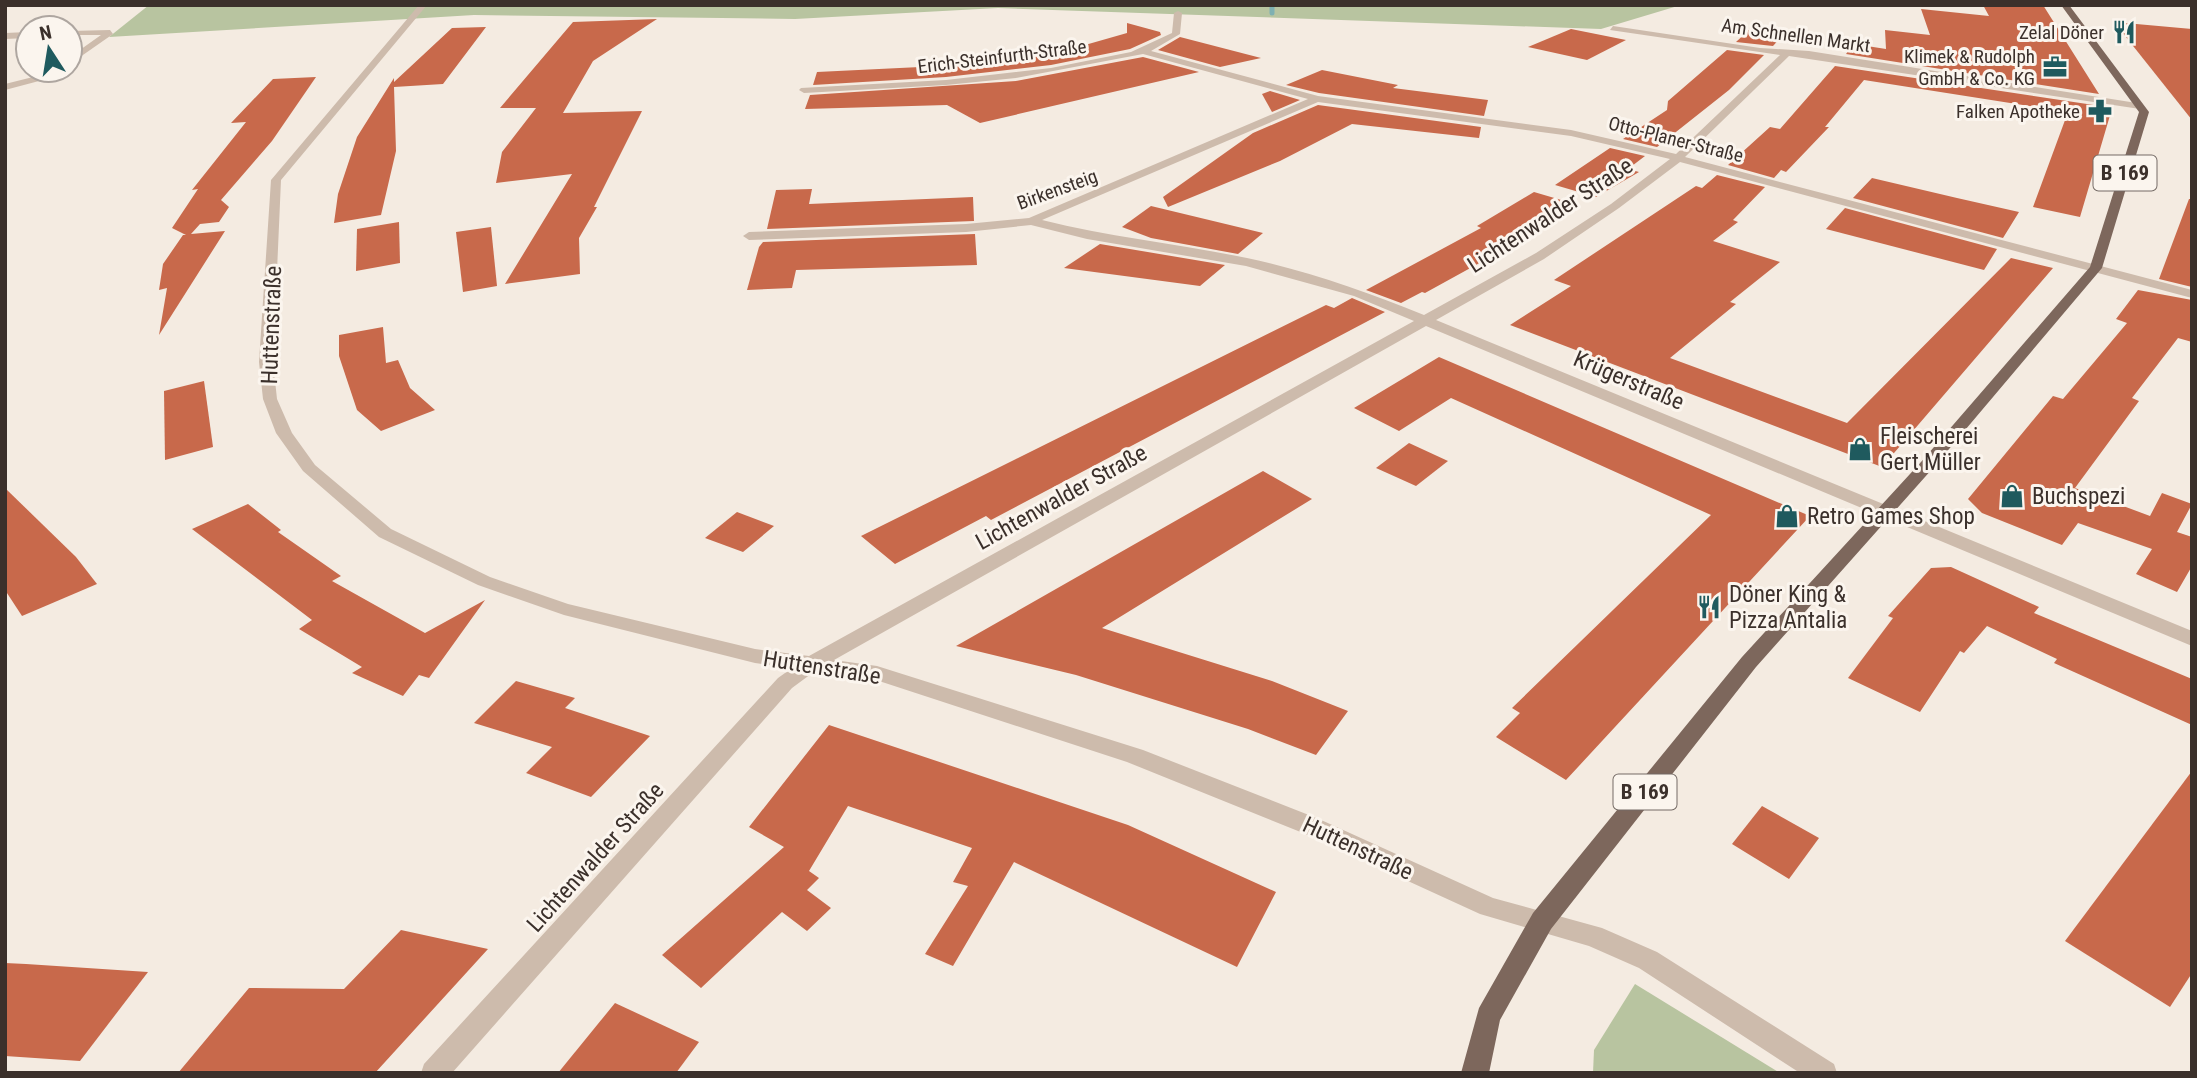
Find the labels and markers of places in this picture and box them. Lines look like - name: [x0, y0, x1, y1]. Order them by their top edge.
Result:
- restaurant icon: Zelal Döner: [2110, 18, 2138, 46]
- place label: Zelal Döner: [2019, 21, 2104, 44]
- place label: Klimek & Rudolph GmbH & Co. KG: [1904, 45, 2035, 90]
- office icon: Klimek & Rudolph GmbH & Co. KG: [2041, 53, 2069, 81]
- pharmacy icon: Falken Apotheke: [2086, 97, 2114, 125]
- place label: Falken Apotheke: [1956, 100, 2080, 123]
- place label: Fleischerei Gert Müller: [1880, 423, 1981, 476]
- shop icon: Fleischerei Gert Müller: [1846, 435, 1874, 463]
- shop icon: Buchspezi: [1998, 482, 2026, 510]
- place label: Buchspezi: [2032, 483, 2125, 510]
- shop icon: Retro Games Shop: [1773, 502, 1801, 530]
- place label: Retro Games Shop: [1807, 503, 1975, 530]
- place label: Döner King & Pizza Antalia: [1729, 581, 1847, 634]
- restaurant icon: Döner King & Pizza Antalia: [1695, 593, 1723, 621]

